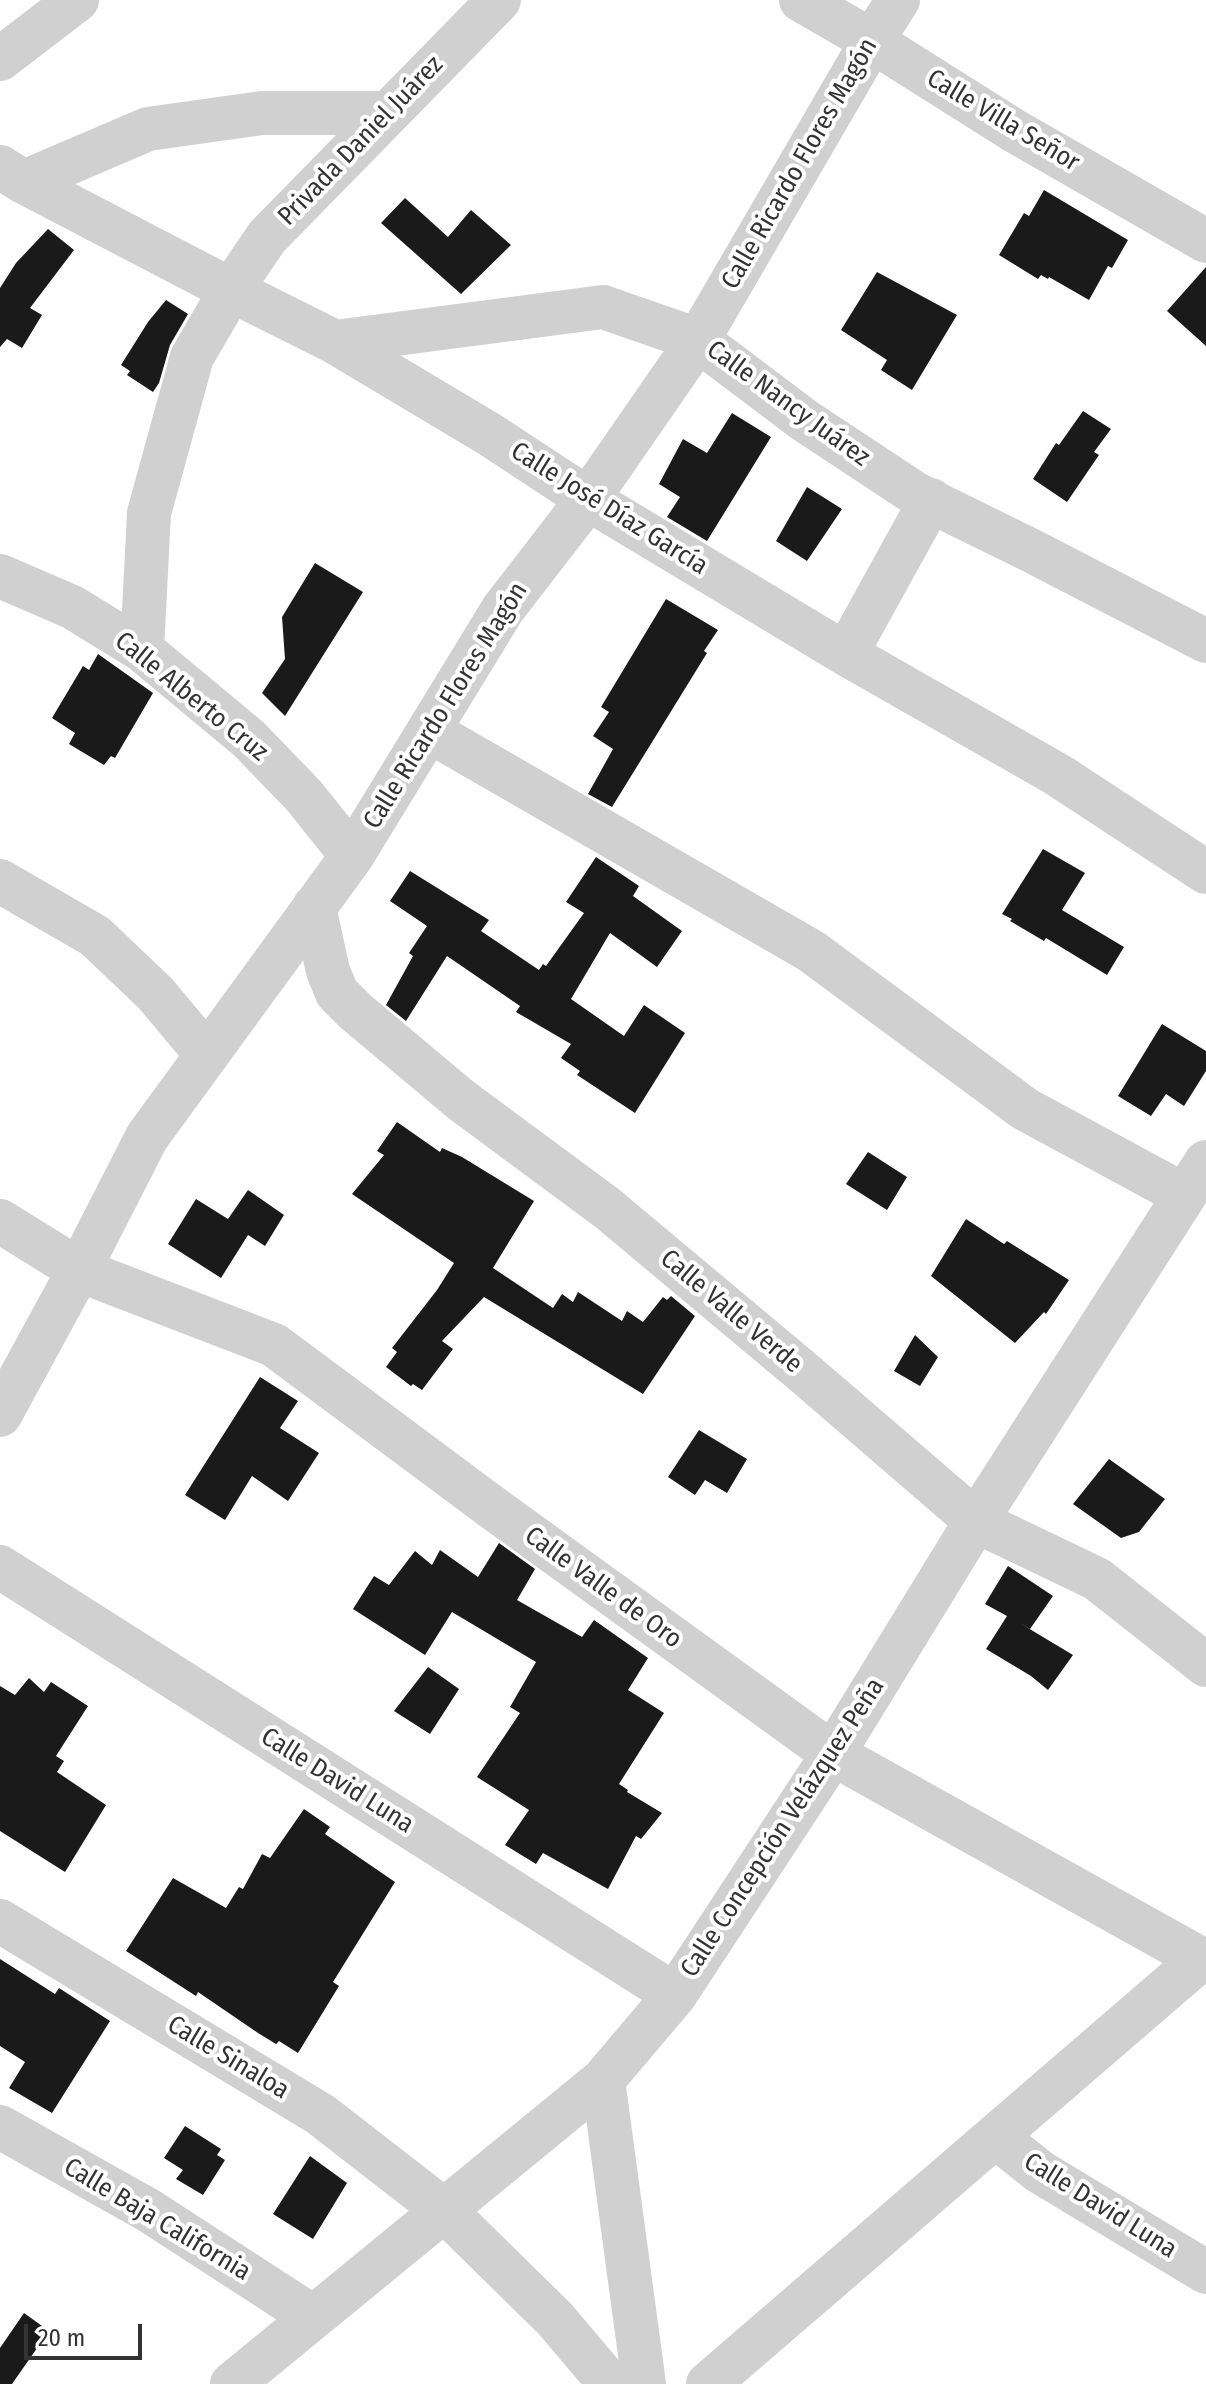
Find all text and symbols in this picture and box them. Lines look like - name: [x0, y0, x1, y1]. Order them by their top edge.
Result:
- street label: Calle Ricardo Flores Magón: [715, 33, 885, 295]
- street label: Privada Daniel Juárez: [272, 50, 450, 232]
- street label: Calle Villa Señor: [921, 63, 1085, 179]
- street label: Calle Nancy Juárez: [700, 334, 876, 474]
- street label: Calle José Díaz García: [505, 436, 713, 582]
- street label: Calle Ricardo Flores Magón: [357, 577, 535, 835]
- street label: Calle Alberto Cruz: [108, 626, 274, 768]
- street label: Calle Valle Verde: [654, 1244, 808, 1380]
- street label: Calle Valle de Oro: [518, 1521, 688, 1655]
- street label: Calle Concepción Velázquez Peña: [675, 1673, 891, 1983]
- street label: Calle David Luna: [255, 1722, 419, 1840]
- street label: Calle Sinaloa: [161, 2009, 295, 2107]
- street label: Calle David Luna: [1018, 2147, 1182, 2265]
- street label: Calle Baja California: [58, 2152, 256, 2288]
- scale bar: [28, 2308, 146, 2358]
- text: 20 m: [38, 2324, 85, 2352]

